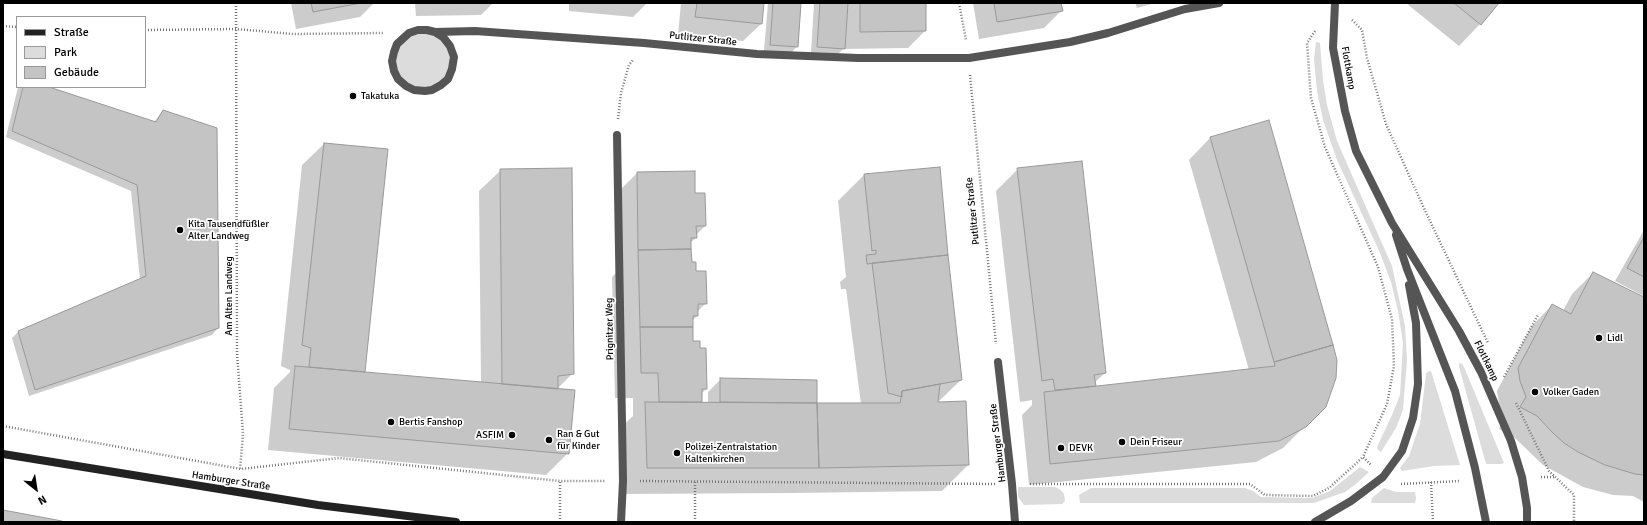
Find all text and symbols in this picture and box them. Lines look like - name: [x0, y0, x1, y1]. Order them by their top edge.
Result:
- legend: [16, 16, 146, 88]
- text: Straße: [54, 25, 89, 40]
- street label: Putlitzer Straße: [669, 29, 737, 49]
- text: Park: [54, 45, 77, 60]
- street label: Flottkamp: [1338, 46, 1358, 90]
- text: Gebäude: [54, 65, 99, 80]
- place label: Takatuka: [361, 90, 399, 102]
- marker: Takatuka: [348, 91, 358, 101]
- street label: Putlitzer Straße: [963, 177, 983, 245]
- place label: Kita Tausendfüßler Alter Landweg: [188, 218, 269, 242]
- marker: Kita Tausendfüßler Alter Landweg: [175, 225, 185, 235]
- street label: Am Alten Landweg: [223, 256, 235, 336]
- street label: Prignitzer Weg: [603, 298, 617, 360]
- place label: Lidl: [1607, 332, 1623, 344]
- marker: Lidl: [1594, 333, 1604, 343]
- street label: Flottkamp: [1471, 339, 1501, 383]
- place label: Volker Gaden: [1543, 386, 1599, 398]
- marker: Volker Gaden: [1530, 387, 1540, 397]
- street label: Hamburger Straße: [987, 403, 1009, 483]
- place label: Bertis Fanshop: [399, 416, 463, 428]
- marker: Bertis Fanshop: [386, 417, 396, 427]
- place label: Ran & Gut für Kinder: [557, 428, 600, 452]
- place label: ASFIM: [476, 429, 504, 441]
- marker: ASFIM: [507, 430, 517, 440]
- marker: Ran & Gut für Kinder: [544, 435, 554, 445]
- place label: Dein Friseur: [1130, 436, 1182, 448]
- marker: Dein Friseur: [1117, 437, 1127, 447]
- place label: Polizei-Zentralstation Kaltenkirchen: [685, 441, 777, 464]
- place label: DEVK: [1069, 442, 1093, 454]
- marker: DEVK: [1056, 443, 1066, 453]
- marker: Polizei-Zentralstation Kaltenkirchen: [672, 448, 682, 458]
- north arrow: [16, 469, 56, 509]
- street label: Hamburger Straße: [191, 469, 271, 493]
- text: N: [36, 492, 49, 507]

